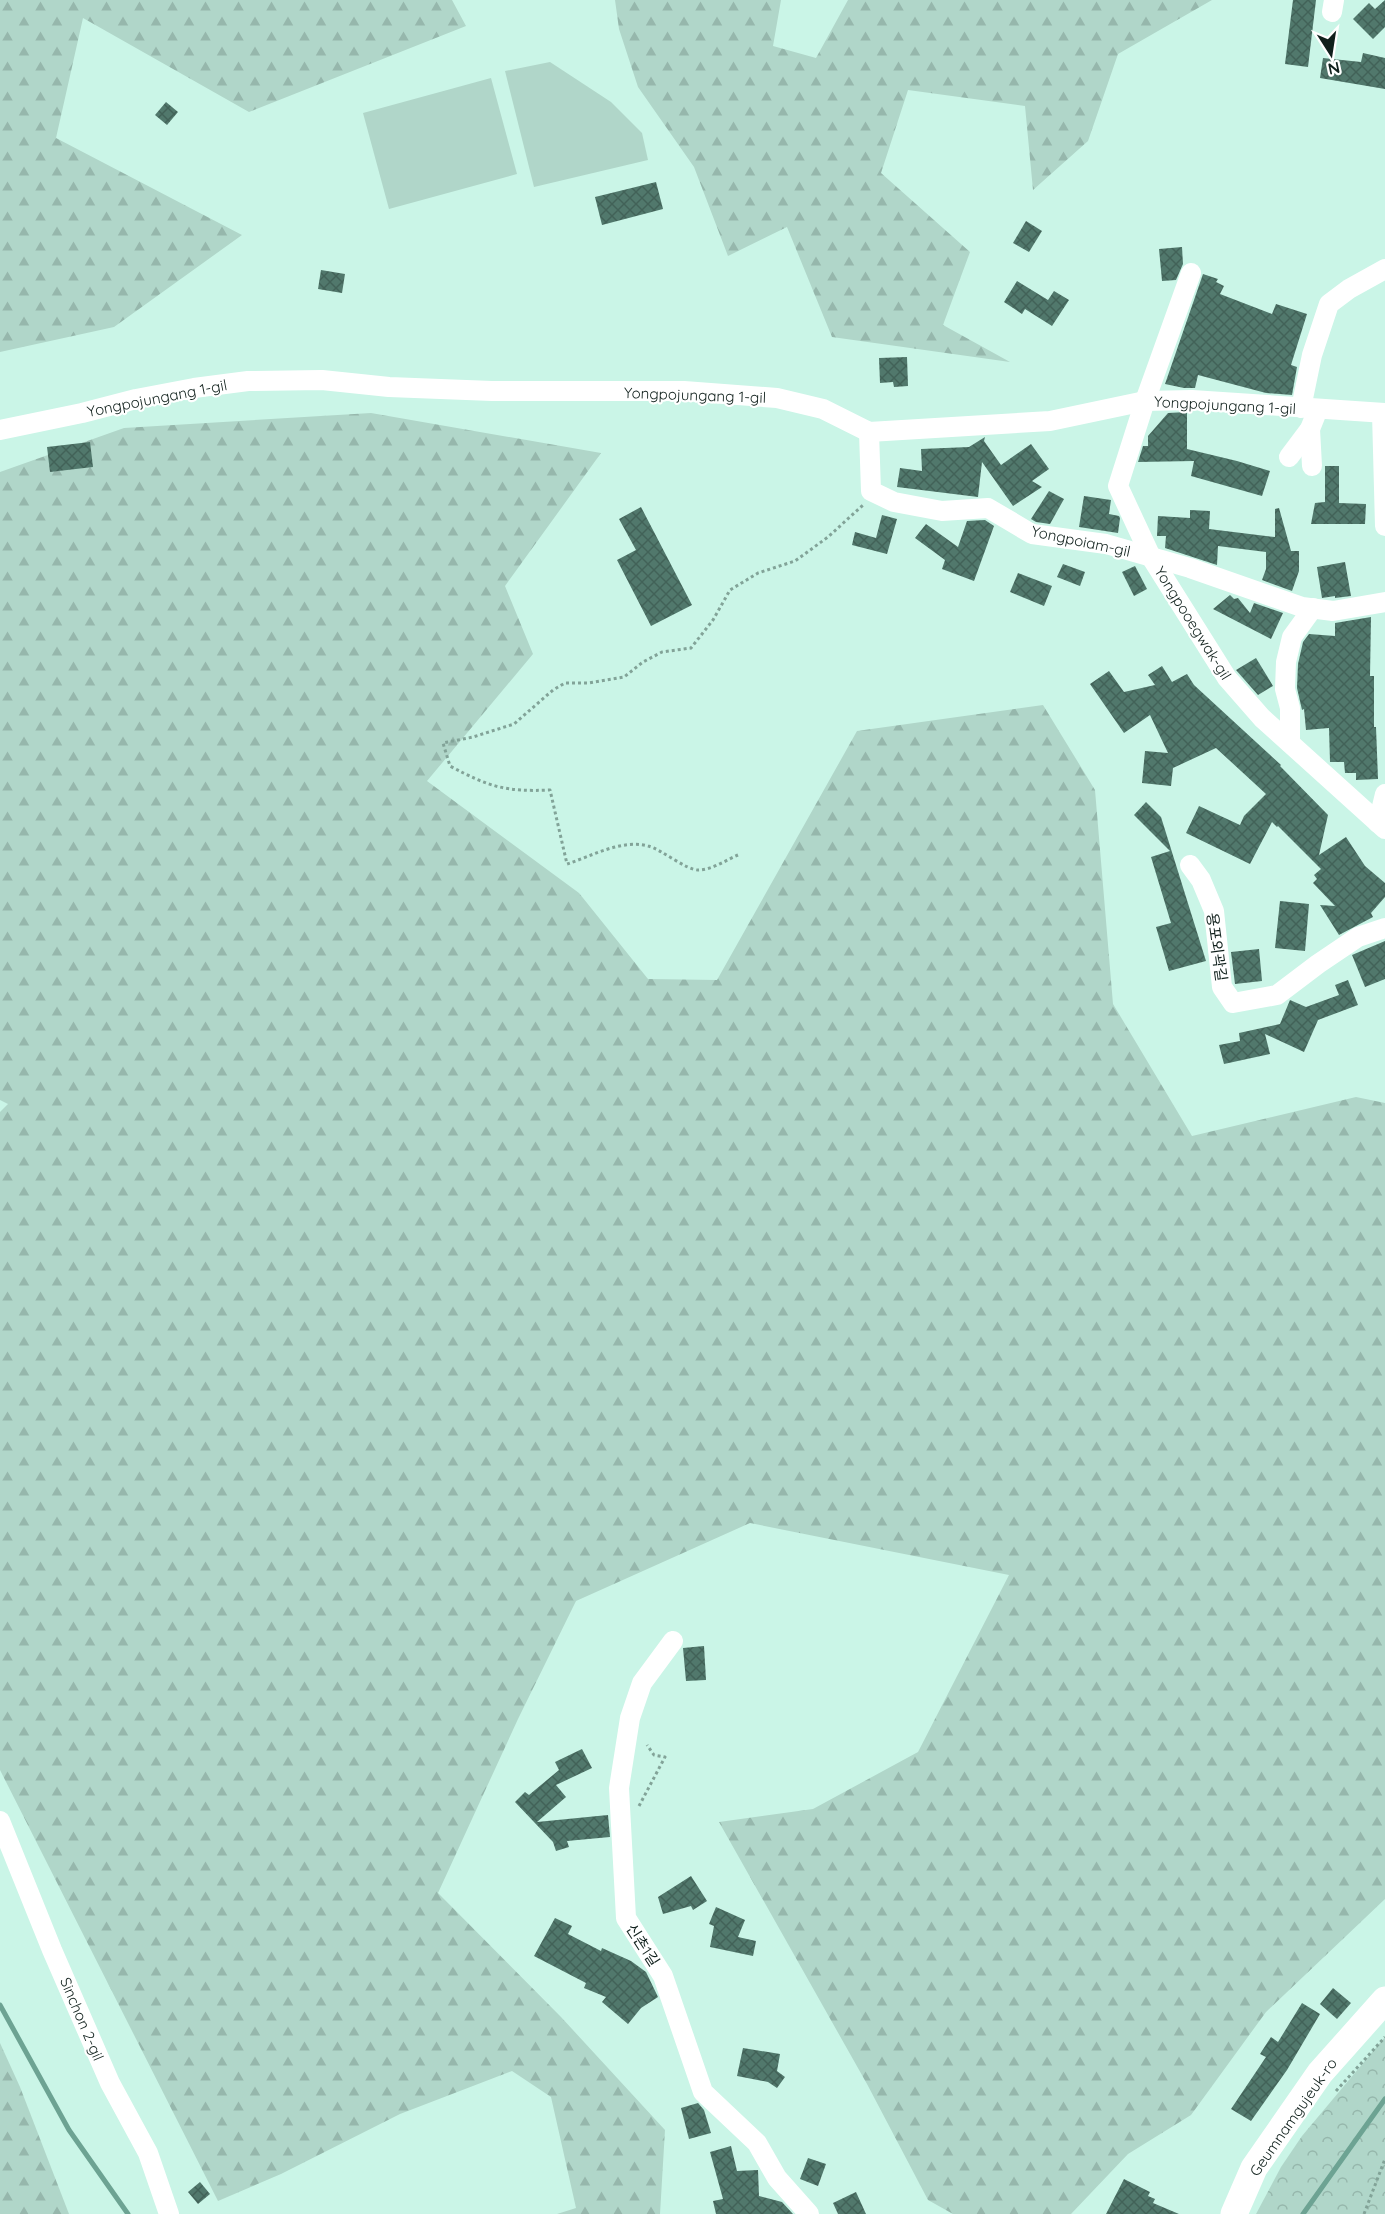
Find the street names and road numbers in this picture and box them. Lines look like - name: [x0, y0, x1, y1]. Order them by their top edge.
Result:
- street label: Yongpojungang 1-gil: [85, 375, 229, 421]
- street label: Yongpojungang 1-gil: [624, 383, 766, 407]
- street label: Yongpojungang 1-gil: [1154, 392, 1296, 418]
- street label: Yongpoiam-gil: [1030, 521, 1132, 561]
- street label: Yongpooegwak-gil: [1150, 563, 1236, 683]
- street label: 용포외곽길: [1203, 912, 1231, 982]
- street label: 신촌1길: [622, 1920, 664, 1970]
- street label: Sinchon 2-gil: [56, 1975, 108, 2063]
- street label: Geumnamgujeuk-ro: [1245, 2054, 1341, 2180]

